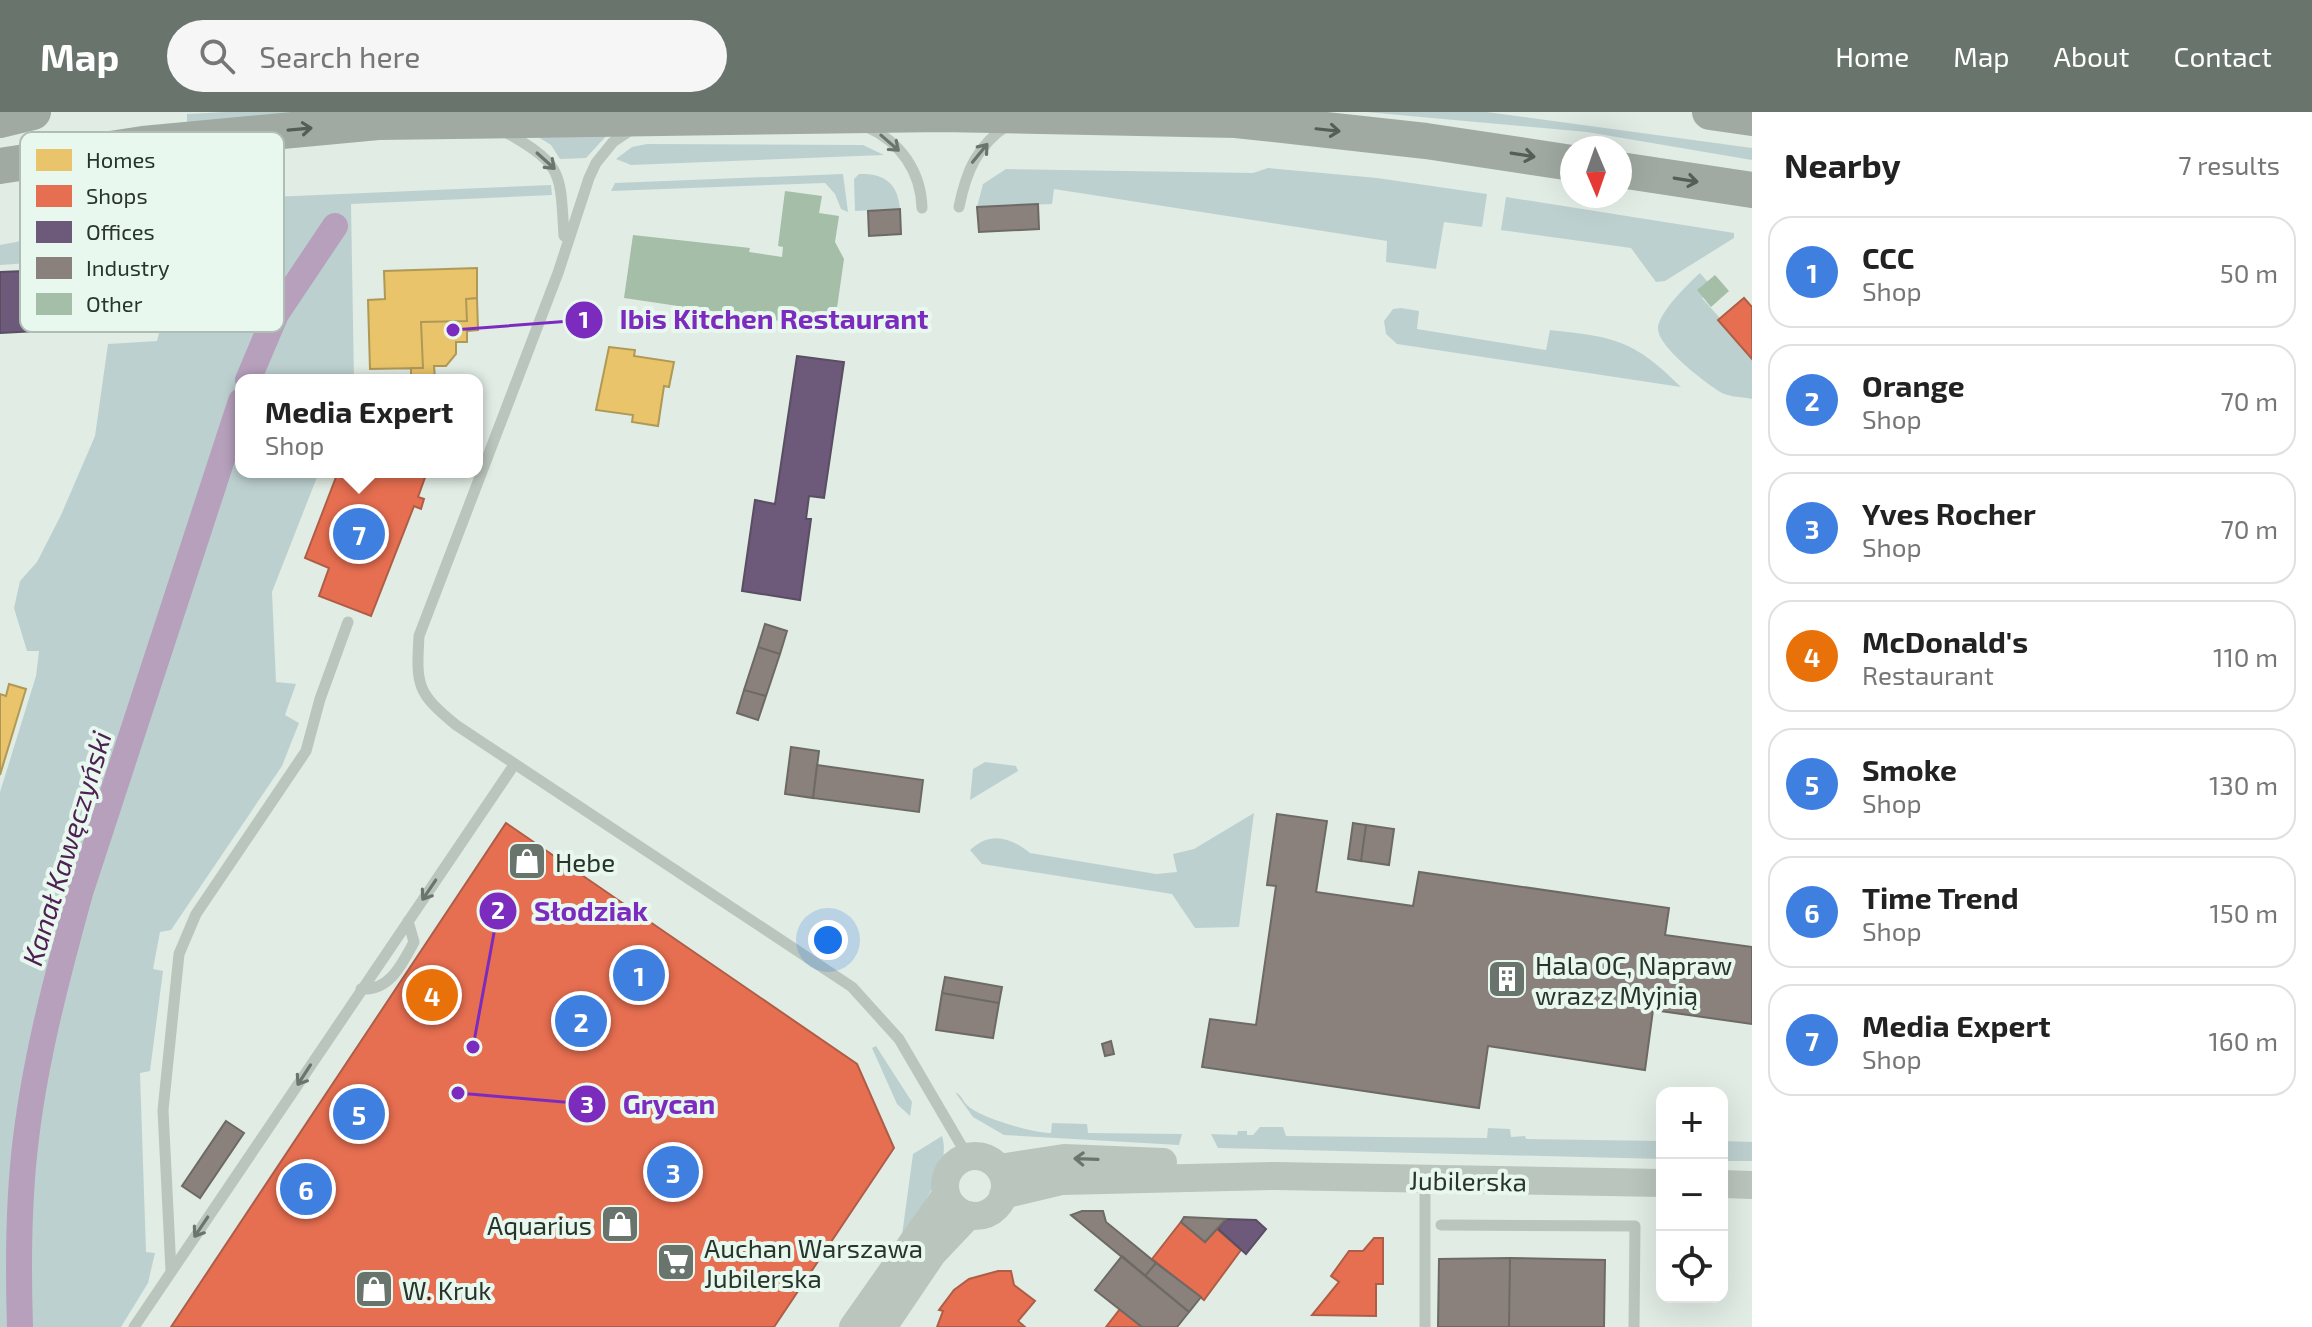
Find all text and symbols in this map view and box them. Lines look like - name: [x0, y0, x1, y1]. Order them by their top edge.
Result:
- search box: [167, 20, 727, 92]
- text: Map: [40, 33, 119, 79]
- icon: search: [195, 34, 239, 78]
- text: Search here: [259, 38, 420, 74]
- text: Home: [1835, 39, 1909, 73]
- text: Map: [1953, 39, 2010, 73]
- text: About: [2054, 39, 2129, 73]
- text: Contact: [2173, 39, 2272, 73]
- one-way arrow: [286, 122, 313, 137]
- one-way arrow: [1314, 123, 1340, 138]
- legend: [20, 132, 284, 332]
- one-way arrow: [879, 134, 899, 152]
- north arrow: [1560, 136, 1632, 208]
- one-way arrow: [970, 142, 988, 163]
- text: Nearby: [1784, 144, 1901, 185]
- text: Homes: [86, 146, 155, 172]
- one-way arrow: [1510, 148, 1536, 163]
- text: 7 results: [2178, 149, 2280, 180]
- one-way arrow: [535, 151, 556, 170]
- one-way arrow: [1673, 173, 1698, 188]
- text: Shops: [86, 182, 148, 208]
- text: Offices: [86, 218, 155, 244]
- text: CCC: [1862, 239, 1914, 275]
- text: Industry: [86, 254, 170, 280]
- text: 1: [1806, 257, 1818, 288]
- text: 50 m: [2220, 257, 2278, 288]
- text: Shop: [1862, 275, 1922, 306]
- text: Other: [86, 290, 143, 316]
- callout: Ibis Kitchen Restaurant: [564, 294, 945, 346]
- text: Ibis Kitchen Restaurant: [620, 301, 928, 335]
- text: 1: [579, 304, 589, 333]
- text: Orange: [1862, 367, 1965, 403]
- popup: [235, 374, 483, 478]
- text: 2: [1804, 385, 1820, 416]
- text: 70 m: [2220, 385, 2278, 416]
- text: Media Expert: [265, 393, 453, 429]
- text: Shop: [1862, 403, 1922, 434]
- text: Shop: [265, 429, 324, 460]
- text: Yves Rocher: [1862, 495, 2036, 531]
- pin: 7: [333, 504, 385, 564]
- text: 3: [1805, 513, 1819, 544]
- text: 70 m: [2220, 513, 2278, 544]
- text: Shop: [1862, 531, 1922, 562]
- text: McDonald's: [1862, 623, 2028, 659]
- text: 4: [1804, 641, 1820, 672]
- text: 110 m: [2213, 641, 2278, 672]
- text: Restaurant: [1862, 659, 1994, 690]
- water label: Kanał Kawęczyński: [14, 727, 118, 969]
- text: Smoke: [1862, 751, 1957, 787]
- text: 5: [1805, 769, 1819, 800]
- text: 130 m: [2209, 769, 2278, 800]
- text: Shop: [1862, 787, 1922, 818]
- shop icon: Hebe: [506, 840, 548, 882]
- place label: Hebe: [555, 846, 615, 877]
- one-way arrow: [421, 878, 437, 900]
- text: Time Trend: [1862, 879, 2019, 915]
- callout: Słodziak: [478, 885, 664, 937]
- text: Słodziak: [534, 893, 648, 927]
- text: 2: [491, 895, 505, 924]
- text: 6: [1804, 897, 1820, 928]
- text: 150 m: [2209, 897, 2278, 928]
- text: Shop: [1862, 915, 1922, 946]
- your location: [808, 920, 848, 960]
- pin: 1: [613, 945, 665, 1005]
- place label: Hala OC, Napraw wraz z Myjnią: [1535, 949, 1732, 1010]
- building icon: Hala OC, Napraw wraz z Myjnią: [1486, 958, 1528, 1000]
- pin: 4: [406, 965, 458, 1025]
- pin: 2: [555, 991, 607, 1051]
- text: Media Expert: [1862, 1007, 2051, 1043]
- text: 7: [1805, 1025, 1819, 1056]
- text: 160 m: [2209, 1025, 2278, 1056]
- text: Shop: [1862, 1043, 1922, 1074]
- one-way arrow: [295, 1063, 312, 1085]
- callout: Grycan: [567, 1078, 732, 1130]
- pin: 5: [333, 1084, 385, 1144]
- text: Grycan: [623, 1086, 715, 1120]
- map controls: [1656, 1087, 1728, 1303]
- button: +: [1656, 1087, 1728, 1159]
- text: 3: [580, 1089, 594, 1118]
- pin: 3: [647, 1142, 699, 1202]
- one-way arrow: [1073, 1151, 1100, 1166]
- pin: 6: [280, 1159, 332, 1219]
- button: −: [1656, 1159, 1728, 1231]
- street label: Jubilerska: [1409, 1163, 1527, 1197]
- shop icon: Aquarius: [599, 1203, 641, 1245]
- place label: Aquarius: [487, 1209, 592, 1240]
- one-way arrow: [193, 1215, 209, 1237]
- button: locate: [1656, 1231, 1728, 1303]
- place label: Auchan Warszawa Jubilerska: [704, 1232, 923, 1293]
- supermarket icon: Auchan Warszawa Jubilerska: [655, 1241, 697, 1283]
- shop icon: W. Kruk: [353, 1268, 395, 1310]
- place label: W. Kruk: [402, 1274, 492, 1305]

